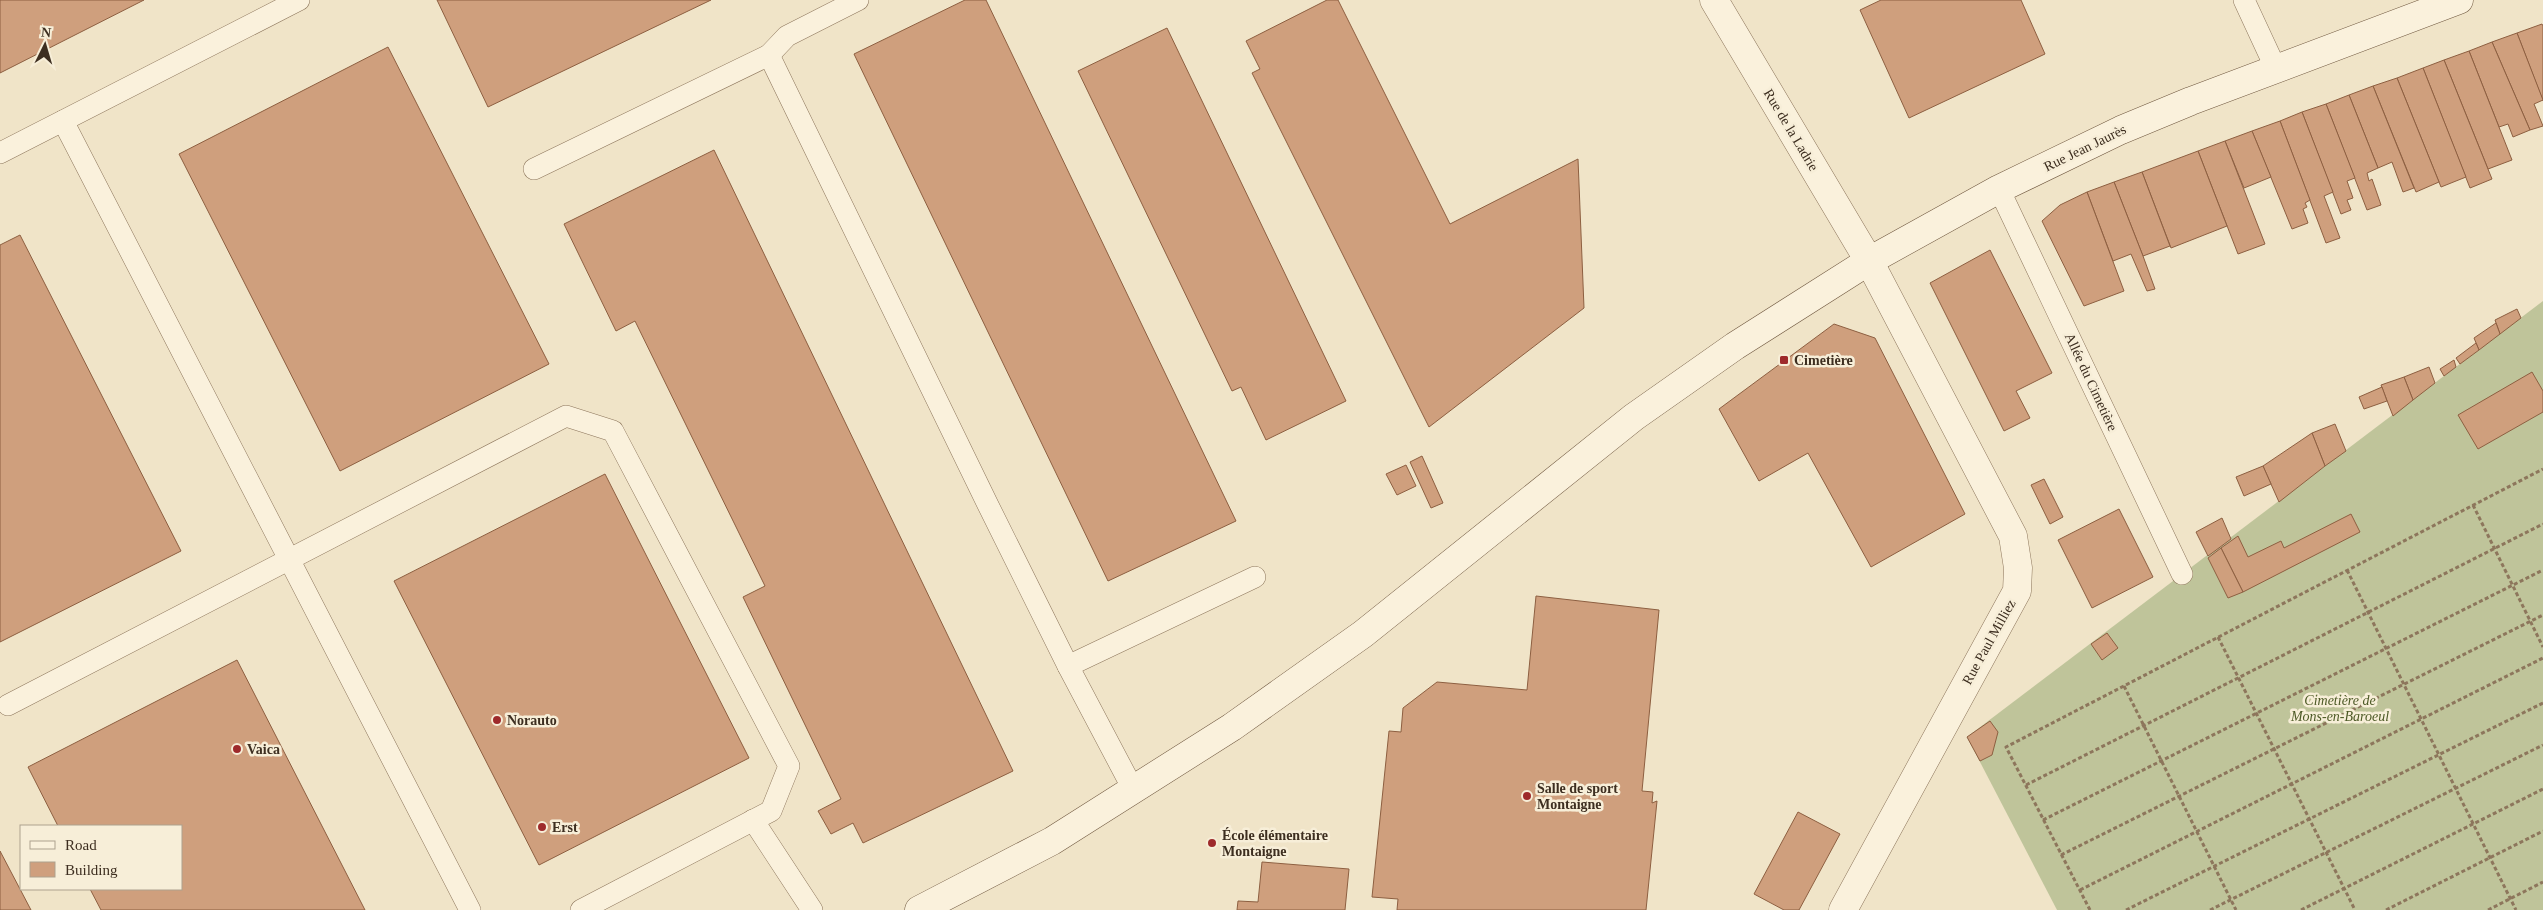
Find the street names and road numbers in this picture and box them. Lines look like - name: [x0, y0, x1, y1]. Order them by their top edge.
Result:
- street label: Rue de la Ladrie: [1761, 86, 1821, 174]
- street label: Rue Jean Jaurès: [2042, 122, 2128, 174]
- street label: Allée du Cimetière: [2062, 331, 2120, 433]
- street label: Rue Paul Milliez: [1959, 597, 2019, 687]

